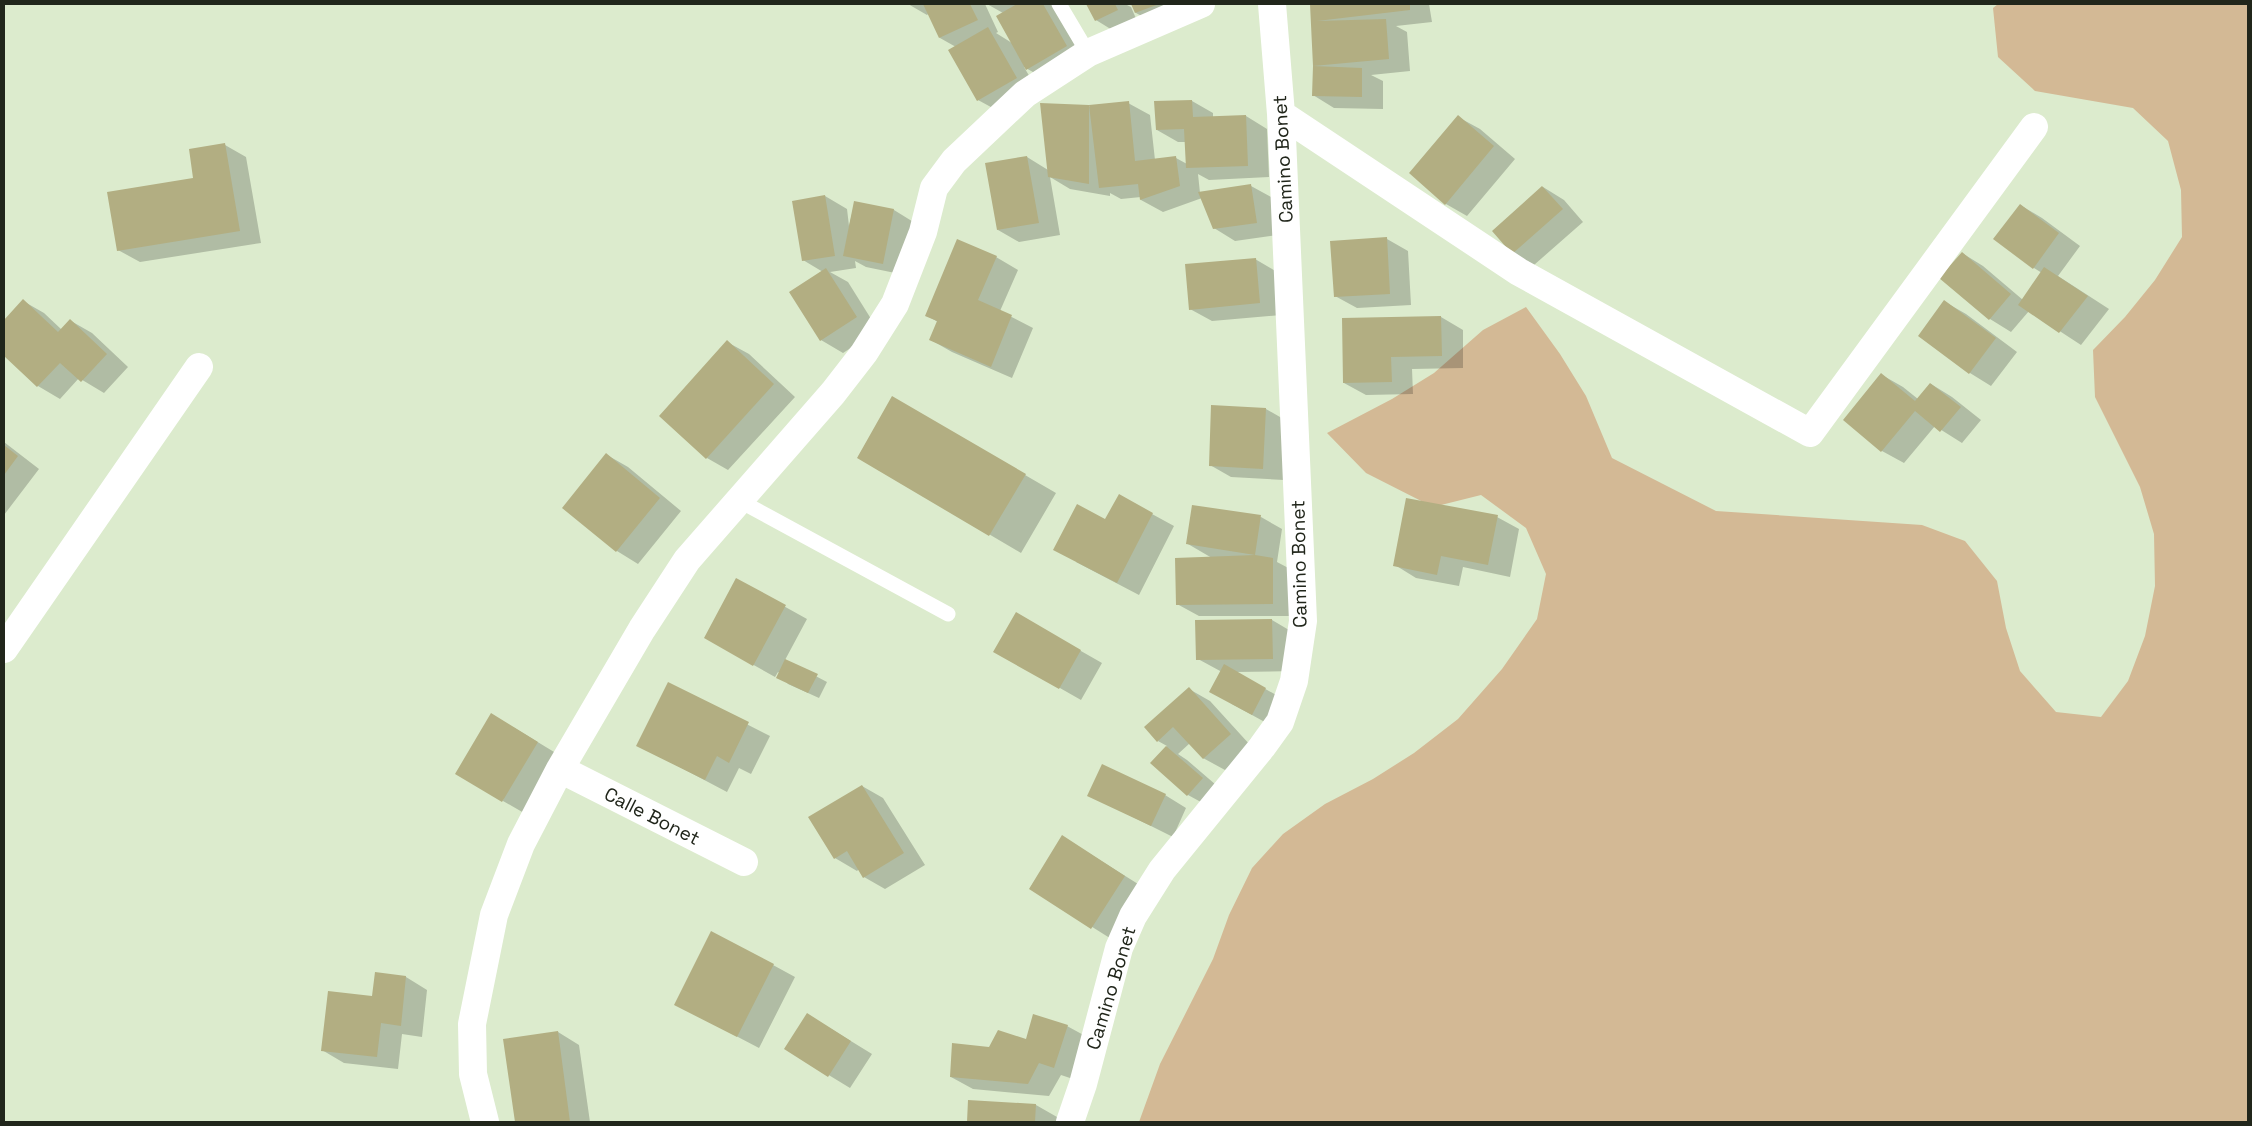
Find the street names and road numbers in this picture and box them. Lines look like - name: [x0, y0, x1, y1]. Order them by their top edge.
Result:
- street label: Camino Bonet: [1267, 94, 1299, 224]
- street label: Camino Bonet: [1285, 500, 1313, 628]
- street label: Calle Bonet: [600, 781, 704, 851]
- street label: Camino Bonet: [1080, 923, 1142, 1053]

